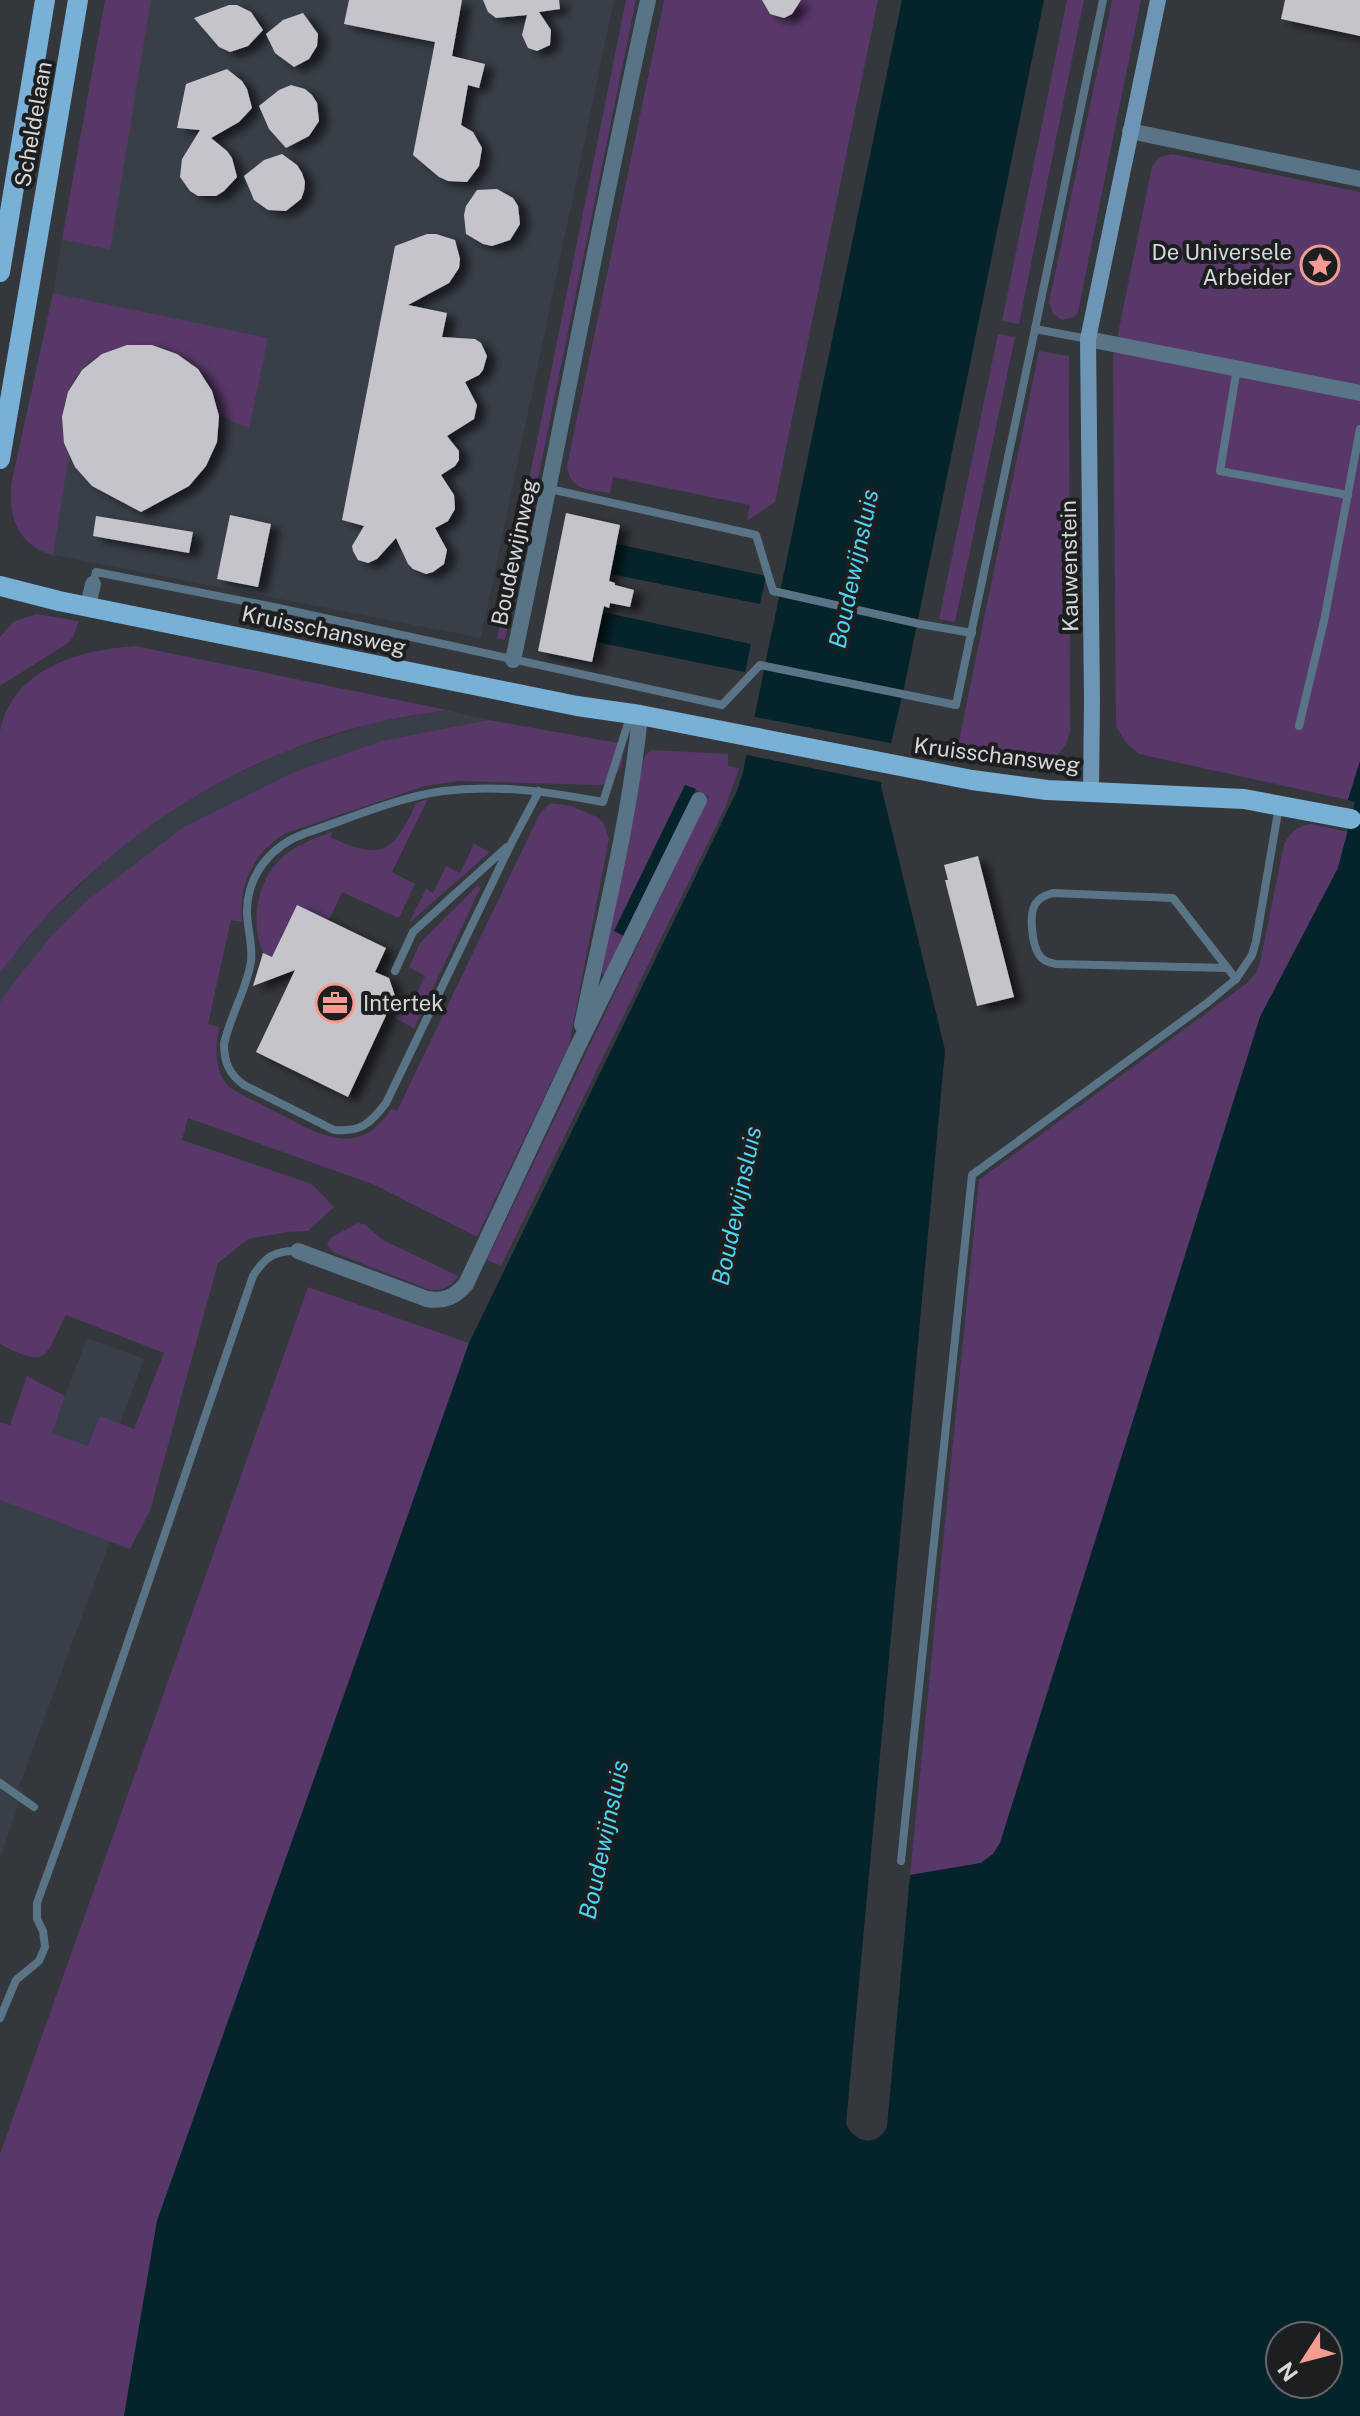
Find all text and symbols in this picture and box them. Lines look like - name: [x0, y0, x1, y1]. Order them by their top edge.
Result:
- street label: Scheldelaan: [9, 59, 57, 189]
- place label: De Universele Arbeider: [1151, 239, 1292, 290]
- place icon: De Universele Arbeider: [1299, 244, 1341, 286]
- street label: Boudewijnweg: [486, 476, 542, 628]
- water label: Boudewijnsluis: [823, 487, 884, 651]
- street label: Kauwenstein: [1055, 500, 1083, 632]
- street label: Kruisschansweg: [239, 600, 409, 660]
- street label: Kruisschansweg: [912, 732, 1082, 778]
- office icon: Intertek: [314, 982, 356, 1024]
- place label: Intertek: [363, 990, 444, 1016]
- water label: Boudewijnsluis: [706, 1124, 767, 1288]
- water label: Boudewijnsluis: [573, 1758, 634, 1922]
- north arrow: [1264, 2320, 1344, 2400]
- text: N: [1272, 2357, 1303, 2386]

